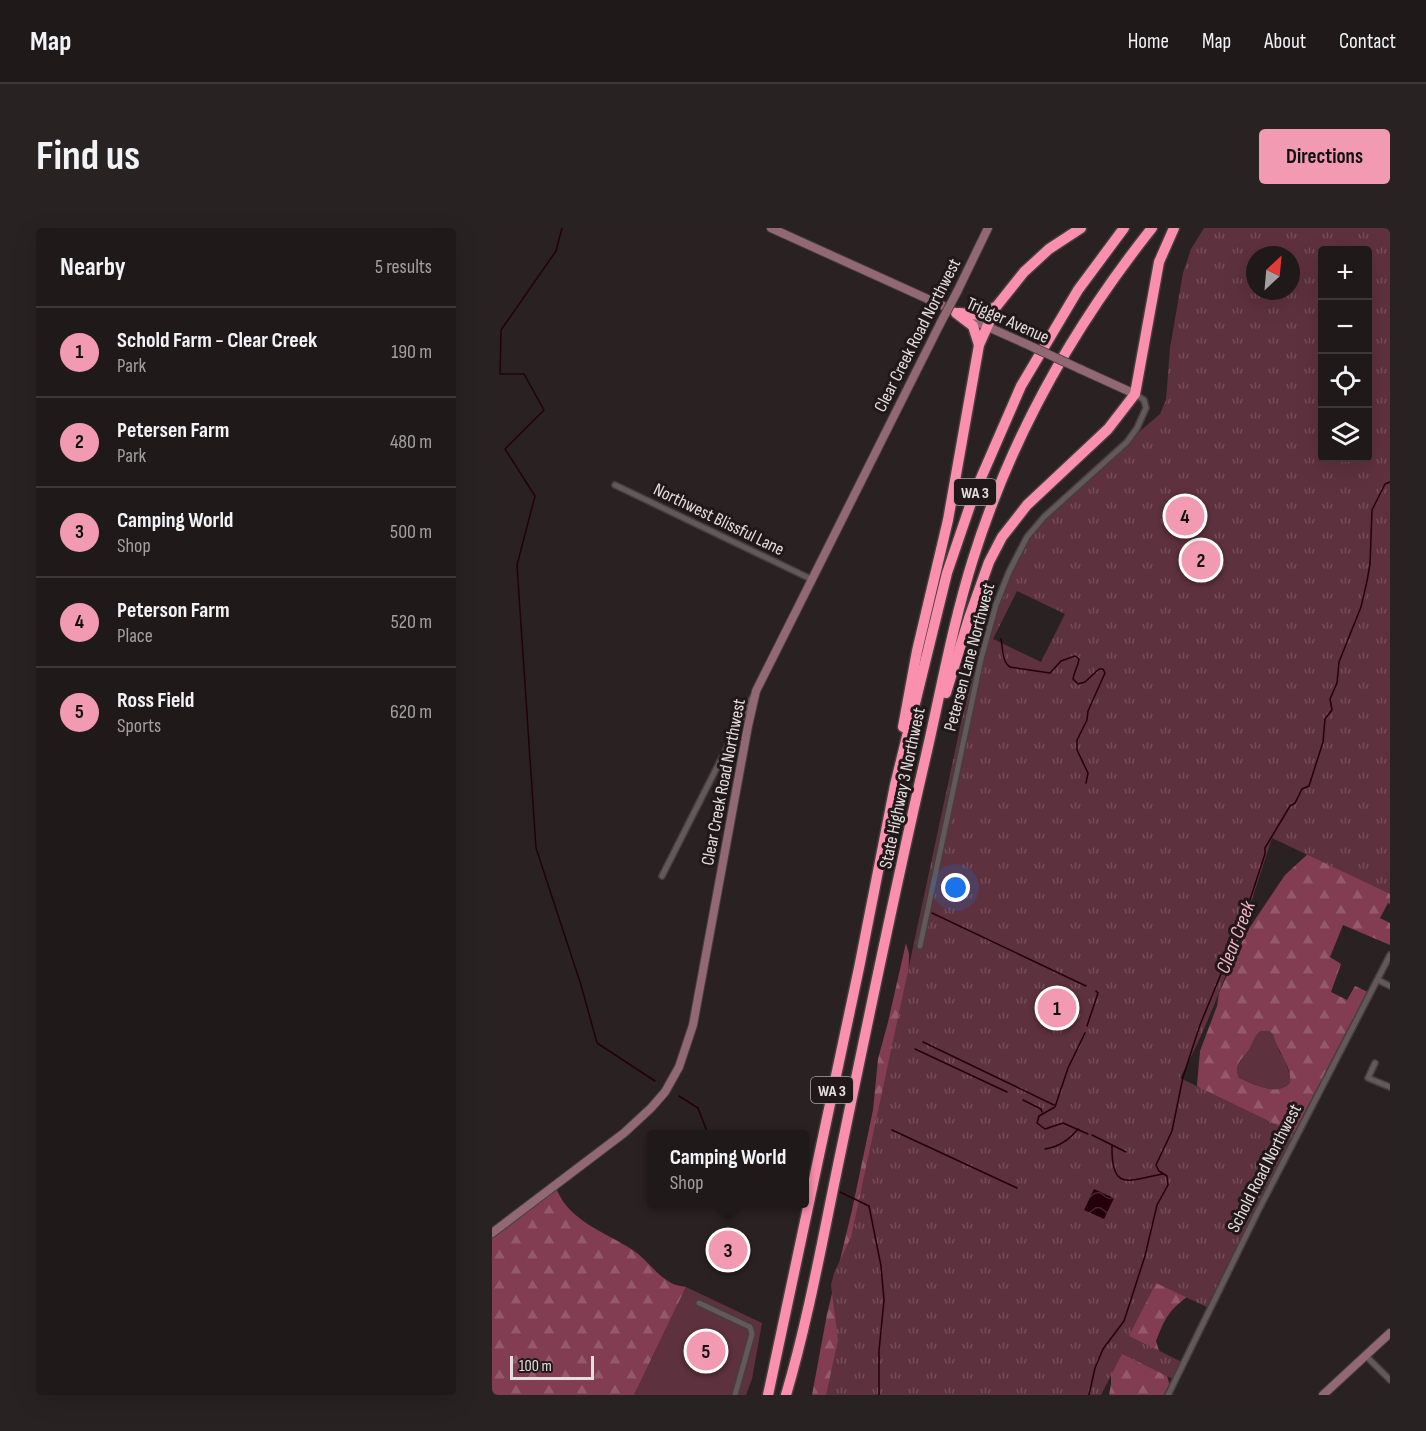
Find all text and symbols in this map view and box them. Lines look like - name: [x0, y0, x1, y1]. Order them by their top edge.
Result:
- text: Map: [30, 25, 71, 58]
- text: Home: [1128, 29, 1169, 54]
- text: Map: [1202, 29, 1231, 54]
- text: About: [1264, 29, 1306, 54]
- text: Contact: [1339, 29, 1396, 54]
- button: Directions: [1259, 129, 1390, 184]
- text: Find us: [36, 131, 140, 182]
- north arrow: [1246, 246, 1300, 300]
- map controls: [1318, 246, 1372, 462]
- button: +: [1318, 246, 1372, 300]
- text: Nearby: [60, 252, 126, 283]
- text: 5 results: [375, 255, 432, 279]
- street label: Clear Creek Road Northwest: [870, 255, 965, 415]
- street label: Trigger Avenue: [963, 293, 1052, 348]
- button: −: [1318, 300, 1372, 354]
- text: Schold Farm - Clear Creek: [117, 327, 317, 354]
- text: 1: [76, 340, 83, 364]
- text: 190 m: [391, 340, 432, 364]
- text: Park: [117, 354, 146, 378]
- button: locate: [1318, 354, 1372, 408]
- button: layers: [1318, 408, 1372, 462]
- text: Petersen Farm: [117, 417, 229, 444]
- text: 2: [75, 430, 84, 454]
- text: 480 m: [390, 430, 432, 454]
- text: Park: [117, 444, 146, 468]
- street label: Northwest Blissful Lane: [650, 479, 787, 560]
- road number: WA 3: [954, 479, 996, 505]
- pin: 4: [1166, 494, 1204, 538]
- text: Camping World: [117, 507, 233, 534]
- text: 3: [75, 520, 84, 544]
- text: 500 m: [390, 520, 432, 544]
- text: Shop: [117, 534, 151, 558]
- pin: 2: [1182, 538, 1220, 582]
- street label: Petersen Lane Northwest: [940, 580, 999, 733]
- text: Peterson Farm: [117, 597, 230, 624]
- text: 4: [75, 610, 84, 634]
- text: 520 m: [391, 610, 432, 634]
- text: Place: [117, 624, 153, 648]
- text: Ross Field: [117, 687, 194, 714]
- street label: Clear Creek Road Northwest: [697, 696, 750, 867]
- text: 5: [75, 700, 84, 724]
- text: 620 m: [390, 700, 432, 724]
- street label: State Highway 3 Northwest: [875, 705, 930, 871]
- text: Sports: [117, 714, 161, 738]
- your location: [941, 873, 970, 902]
- water label: Clear Creek: [1211, 897, 1261, 977]
- pin: 1: [1038, 986, 1076, 1030]
- road number: WA 3: [811, 1077, 853, 1103]
- street label: Schold Road Northwest: [1223, 1100, 1306, 1236]
- popup: [647, 1130, 809, 1208]
- text: Camping World: [670, 1144, 786, 1171]
- text: Shop: [670, 1171, 703, 1195]
- pin: 3: [708, 1228, 748, 1272]
- pin: 5: [686, 1328, 726, 1374]
- scale bar: [510, 1353, 594, 1380]
- text: 100 m: [519, 1357, 552, 1376]

